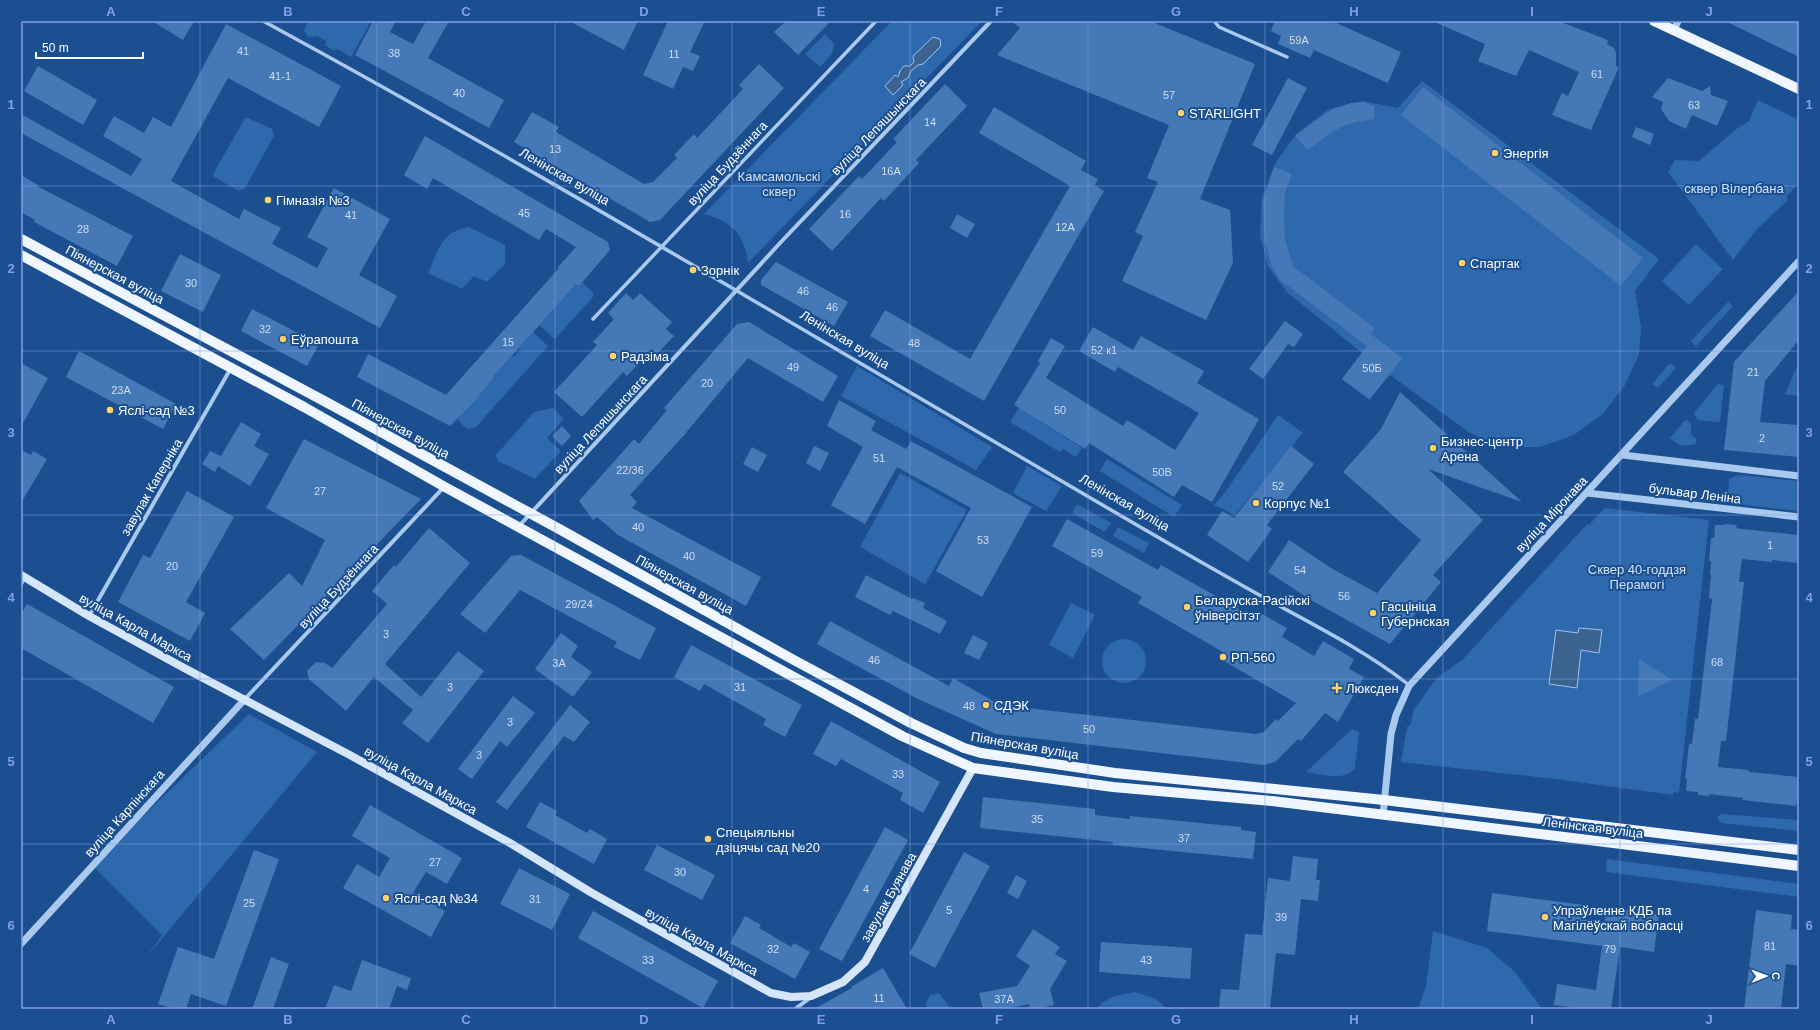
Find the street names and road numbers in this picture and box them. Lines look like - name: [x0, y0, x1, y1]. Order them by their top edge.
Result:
- street label: вуліца Лепяшынскага: [828, 74, 929, 178]
- street label: вуліца Будзённага: [684, 117, 771, 209]
- street label: Ленінская вуліца: [517, 145, 613, 209]
- street label: Піянерская вуліца: [63, 242, 167, 307]
- street label: Ленінская вуліца: [797, 307, 893, 372]
- street label: вуліца Лепяшынскага: [551, 371, 651, 477]
- street label: Піянерская вуліца: [349, 395, 453, 462]
- street label: завулак Каперніка: [118, 435, 186, 539]
- street label: Ленінская вуліца: [1077, 471, 1173, 535]
- street label: вуліца Міронава: [1512, 473, 1591, 555]
- street label: бульвар Леніна: [1648, 480, 1743, 507]
- street label: вуліца Будзённага: [295, 540, 382, 632]
- street label: Піянерская вуліца: [633, 551, 737, 618]
- street label: вуліца Карла Маркса: [77, 590, 195, 665]
- street label: Піянерская вуліца: [970, 729, 1081, 762]
- street label: вуліца Карла Маркса: [362, 743, 480, 818]
- street label: вуліца Карпінскага: [81, 766, 168, 860]
- street label: Ленінская вуліца: [1542, 814, 1645, 841]
- street label: завулак Буянава: [858, 849, 920, 945]
- street label: вуліца Карла Маркса: [643, 904, 761, 979]

